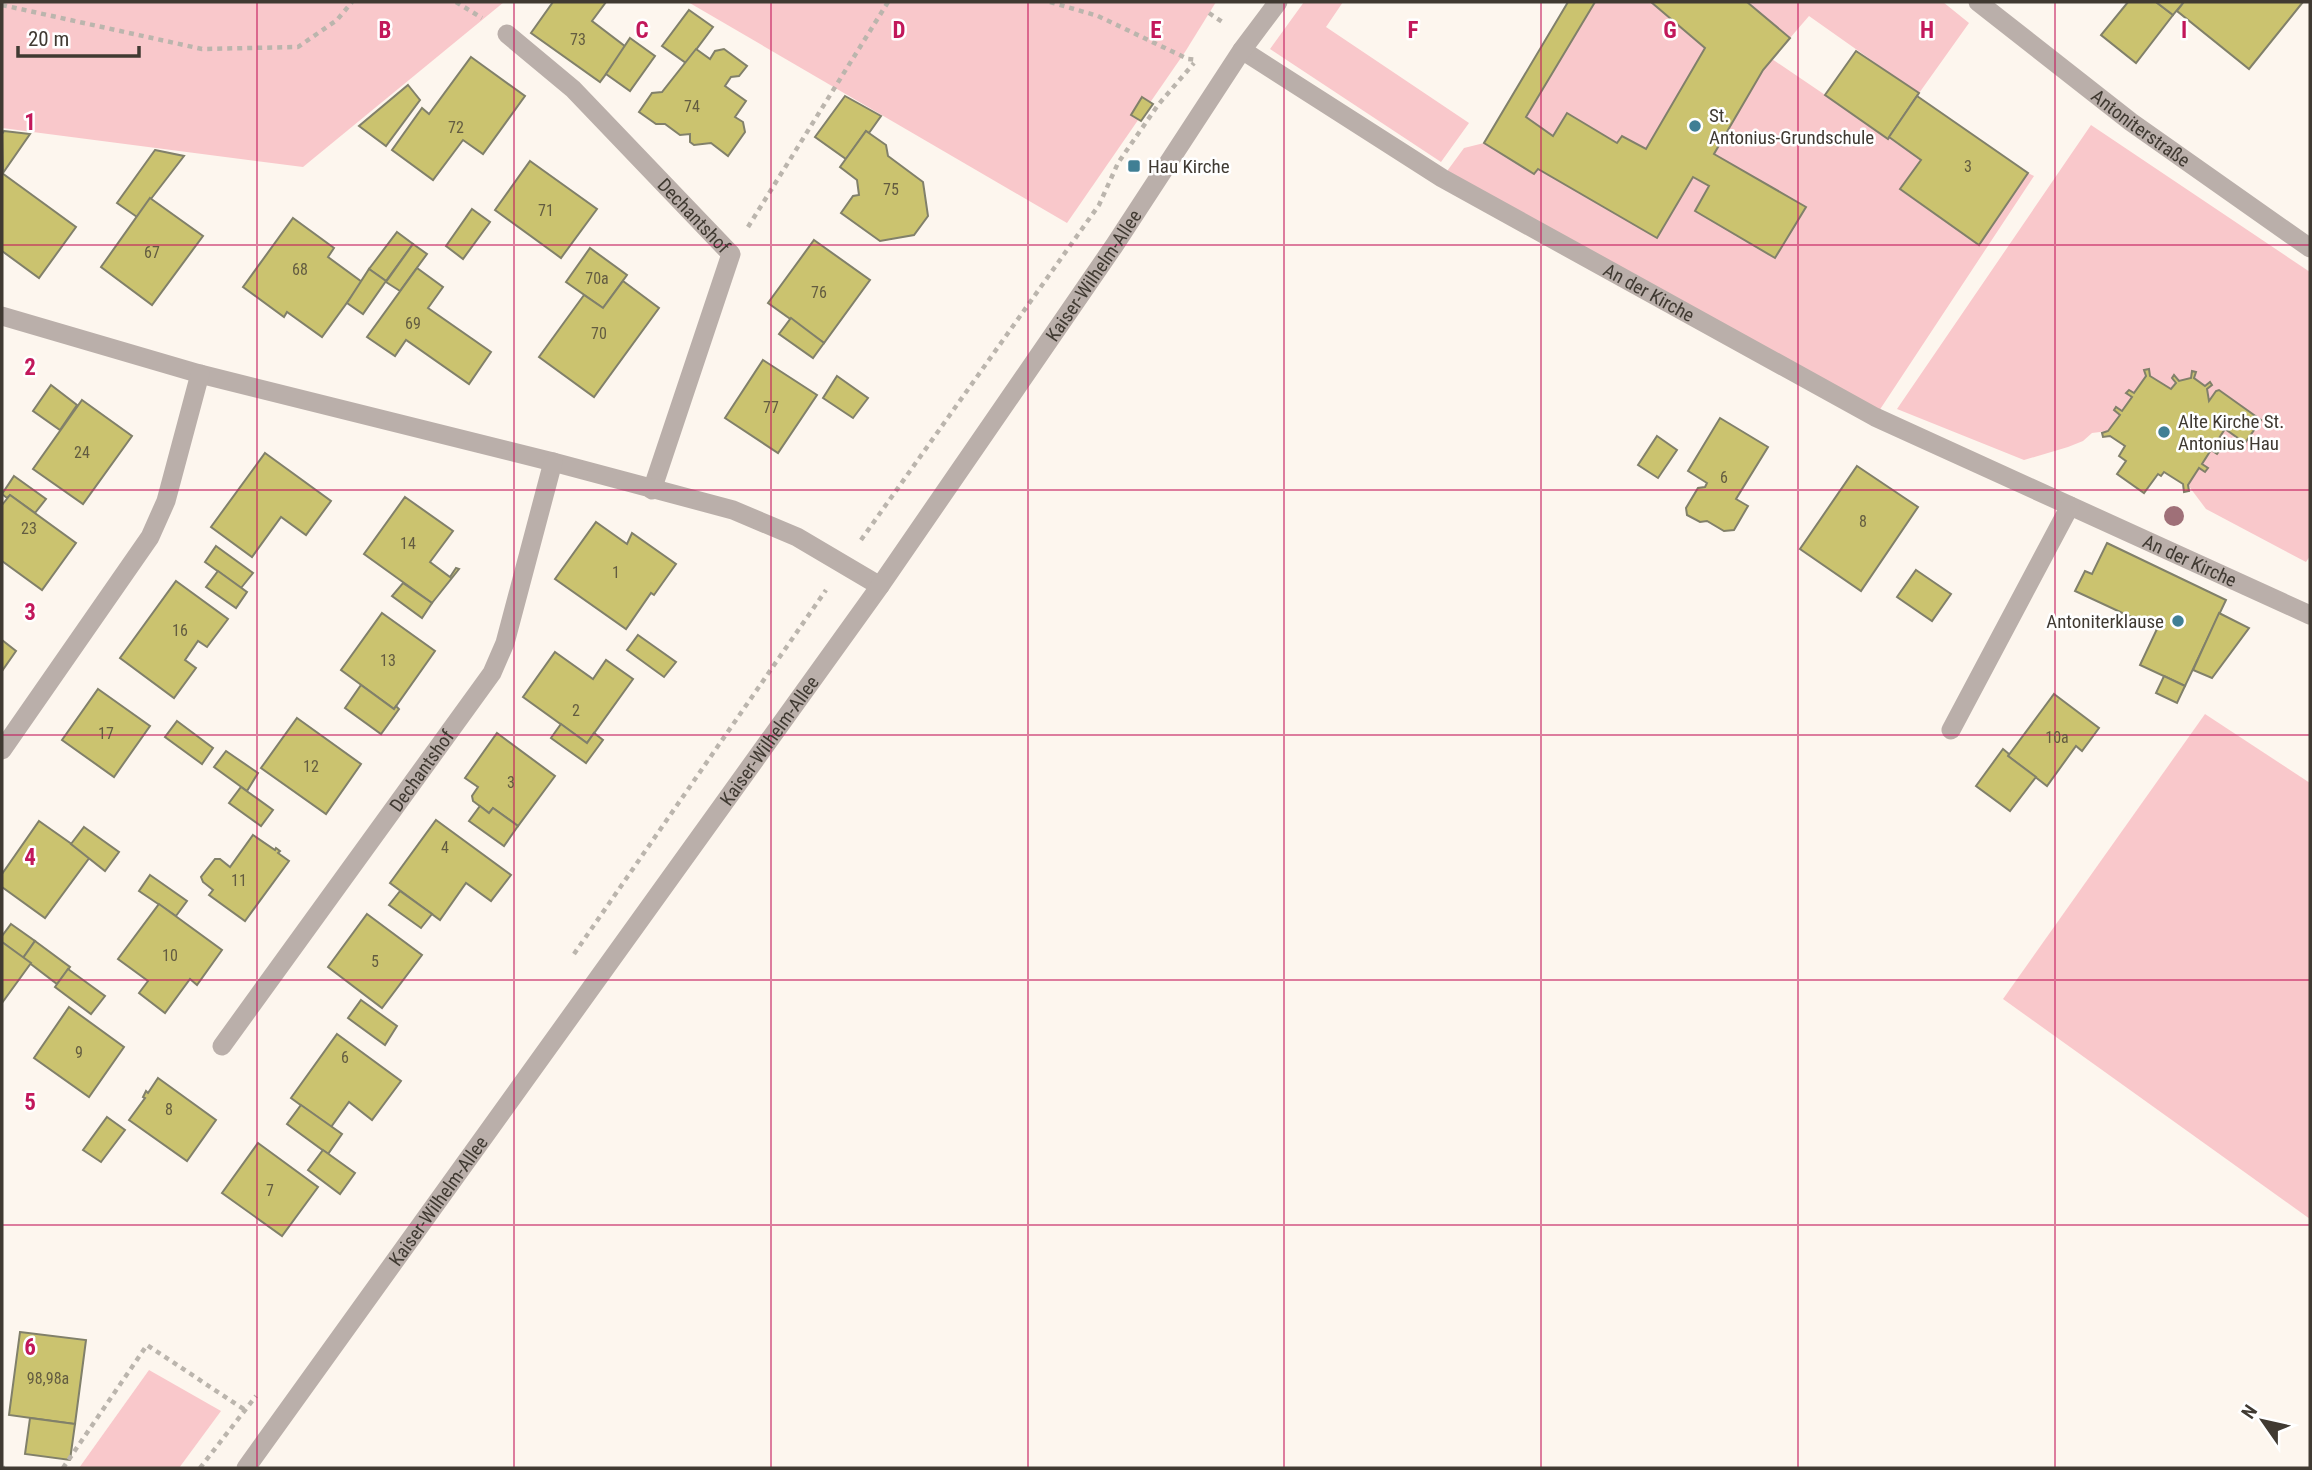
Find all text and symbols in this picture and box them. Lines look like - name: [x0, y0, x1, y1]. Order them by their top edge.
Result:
- scale bar: [18, 14, 138, 58]
- text: B: [379, 17, 391, 44]
- text: C: [635, 17, 649, 44]
- text: D: [893, 17, 906, 44]
- text: E: [1150, 17, 1162, 44]
- text: F: [1408, 17, 1419, 44]
- text: G: [1663, 17, 1677, 44]
- text: H: [1920, 17, 1934, 44]
- text: I: [2181, 17, 2187, 44]
- text: 20 m: [28, 27, 69, 51]
- house number: 73: [570, 30, 586, 49]
- street label: Antoniterstraße: [2087, 84, 2195, 172]
- house number: 74: [684, 97, 700, 116]
- place label: St. Antonius-Grundschule: [1709, 104, 1874, 149]
- text: 1: [24, 109, 36, 136]
- house number: 72: [448, 118, 464, 137]
- marker: St. Antonius-Grundschule: [1687, 118, 1703, 134]
- place label: Hau Kirche: [1148, 155, 1230, 178]
- house number: 3: [1964, 157, 1972, 176]
- marker: Hau Kirche: [1126, 158, 1142, 174]
- street label: Dechantshof: [653, 173, 735, 258]
- house number: 75: [883, 180, 899, 199]
- house number: 71: [538, 201, 554, 220]
- street label: Kaiser-Wilhelm-Allee: [1040, 205, 1146, 346]
- house number: 67: [144, 243, 160, 262]
- street label: An der Kirche: [1600, 258, 1699, 327]
- house number: 68: [292, 260, 308, 279]
- house number: 70a: [585, 269, 609, 288]
- house number: 76: [811, 283, 827, 302]
- house number: 69: [405, 314, 421, 333]
- house number: 70: [591, 324, 607, 343]
- text: 2: [24, 354, 36, 381]
- house number: 77: [763, 398, 779, 417]
- place label: Alte Kirche St. Antonius Hau: [2178, 410, 2284, 455]
- marker: Alte Kirche St. Antonius Hau: [2156, 424, 2172, 440]
- house number: 24: [74, 443, 90, 462]
- house number: 6: [1720, 468, 1728, 487]
- house number: 8: [1859, 512, 1867, 531]
- house number: 23: [21, 519, 37, 538]
- street label: An der Kirche: [2139, 529, 2240, 592]
- house number: 14: [400, 534, 416, 553]
- house number: 1: [612, 563, 620, 582]
- text: 3: [24, 599, 36, 626]
- place label: Antoniterklause: [2046, 610, 2164, 633]
- marker: Antoniterklause: [2170, 613, 2186, 629]
- house number: 16: [172, 621, 188, 640]
- house number: 13: [380, 651, 396, 670]
- street label: Kaiser-Wilhelm-Allee: [715, 671, 823, 810]
- house number: 2: [572, 701, 580, 720]
- house number: 17: [98, 724, 114, 743]
- street label: Dechantshof: [384, 725, 459, 816]
- house number: 10a: [2045, 728, 2069, 747]
- house number: 12: [303, 757, 319, 776]
- house number: 3: [507, 773, 515, 792]
- house number: 4: [441, 838, 449, 857]
- text: 4: [24, 844, 36, 871]
- house number: 11: [231, 871, 247, 890]
- house number: 10: [162, 946, 178, 965]
- house number: 5: [371, 952, 379, 971]
- house number: 9: [75, 1043, 83, 1062]
- house number: 6: [341, 1048, 349, 1067]
- text: 5: [24, 1089, 36, 1116]
- house number: 8: [165, 1100, 173, 1119]
- street label: Kaiser-Wilhelm-Allee: [384, 1131, 492, 1270]
- house number: 7: [266, 1181, 274, 1200]
- text: 6: [24, 1334, 36, 1361]
- house number: 98,98a: [27, 1369, 69, 1388]
- north arrow: [2228, 1386, 2298, 1456]
- text: N: [2237, 1401, 2262, 1423]

